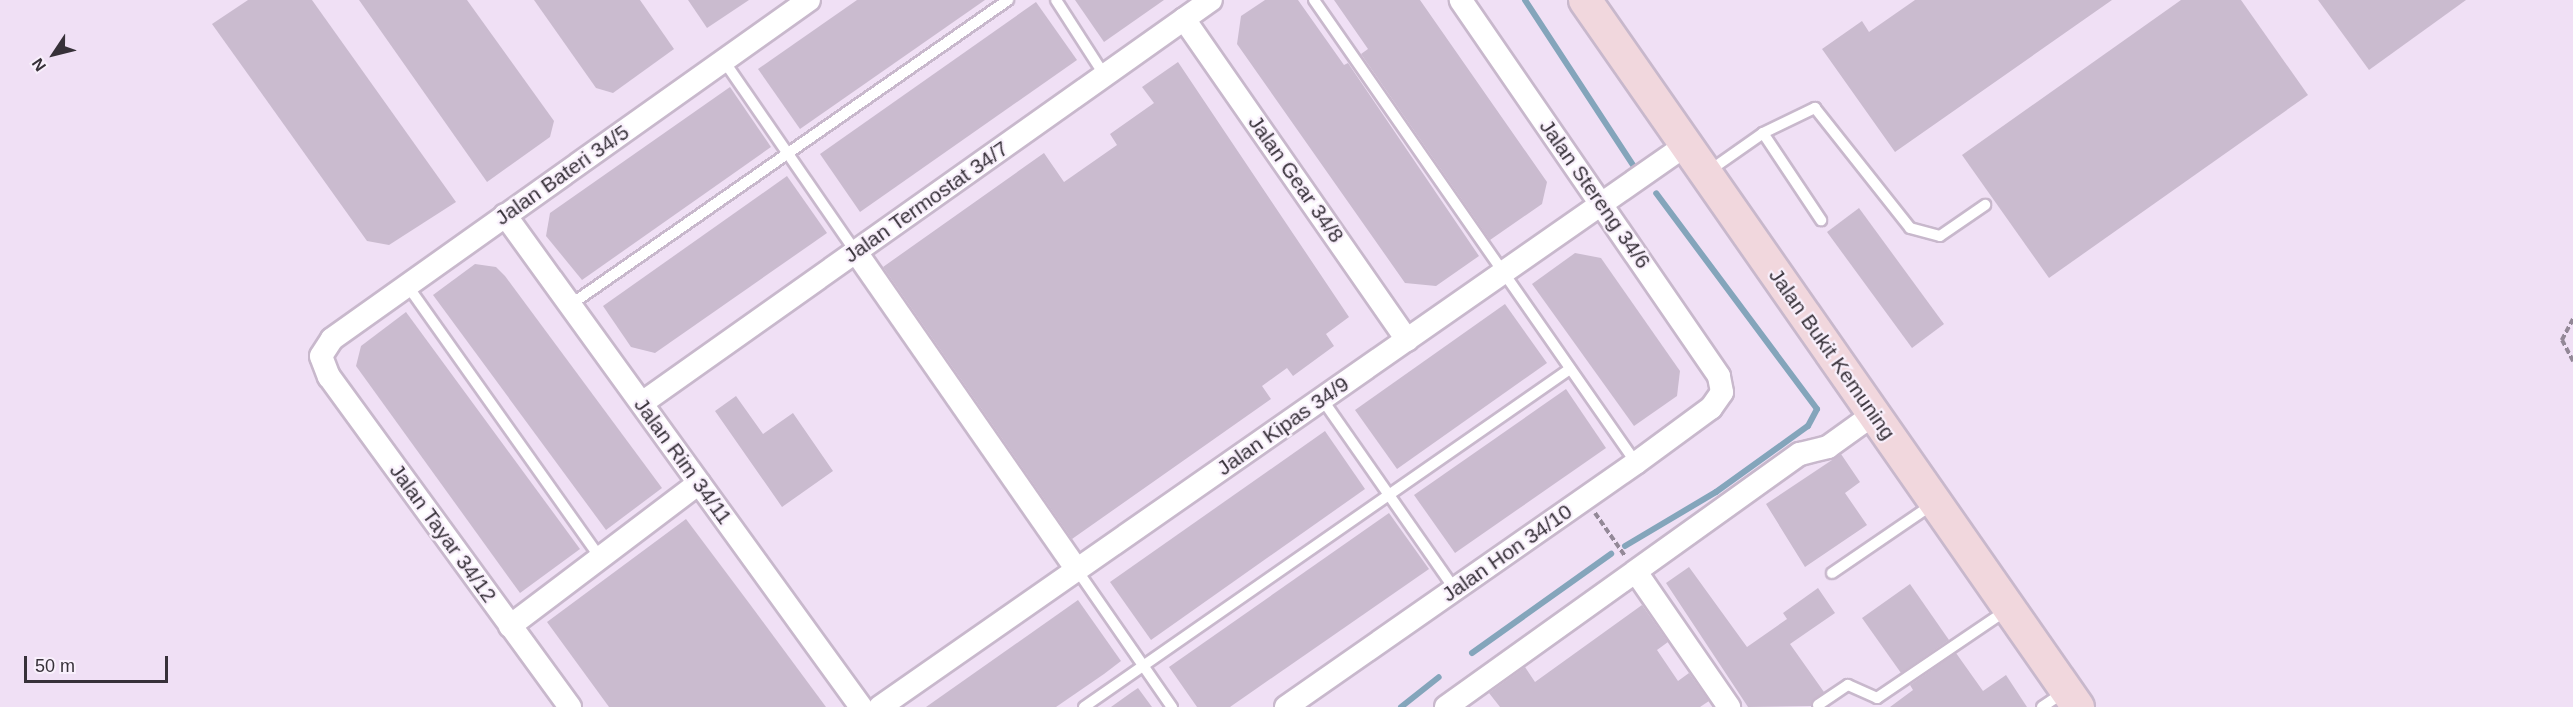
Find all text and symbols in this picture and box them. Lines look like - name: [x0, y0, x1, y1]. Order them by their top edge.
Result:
- north arrow: [24, 24, 84, 84]
- text: N: [29, 55, 49, 74]
- street label: Jalan Gear 34/8: [1243, 111, 1349, 247]
- street label: Jalan Stereng 34/6: [1534, 115, 1656, 273]
- street label: Jalan Bateri 34/5: [490, 119, 634, 231]
- street label: Jalan Termostat 34/7: [839, 136, 1013, 268]
- street label: Jalan Bukit Kemuning: [1763, 264, 1901, 444]
- street label: Jalan Kipas 34/9: [1212, 371, 1354, 481]
- street label: Jalan Rim 34/11: [629, 393, 737, 529]
- street label: Jalan Tayar 34/12: [384, 459, 502, 607]
- street label: Jalan Hon 34/10: [1437, 499, 1577, 607]
- scale bar: [27, 644, 171, 682]
- text: 50 m: [35, 656, 75, 676]

